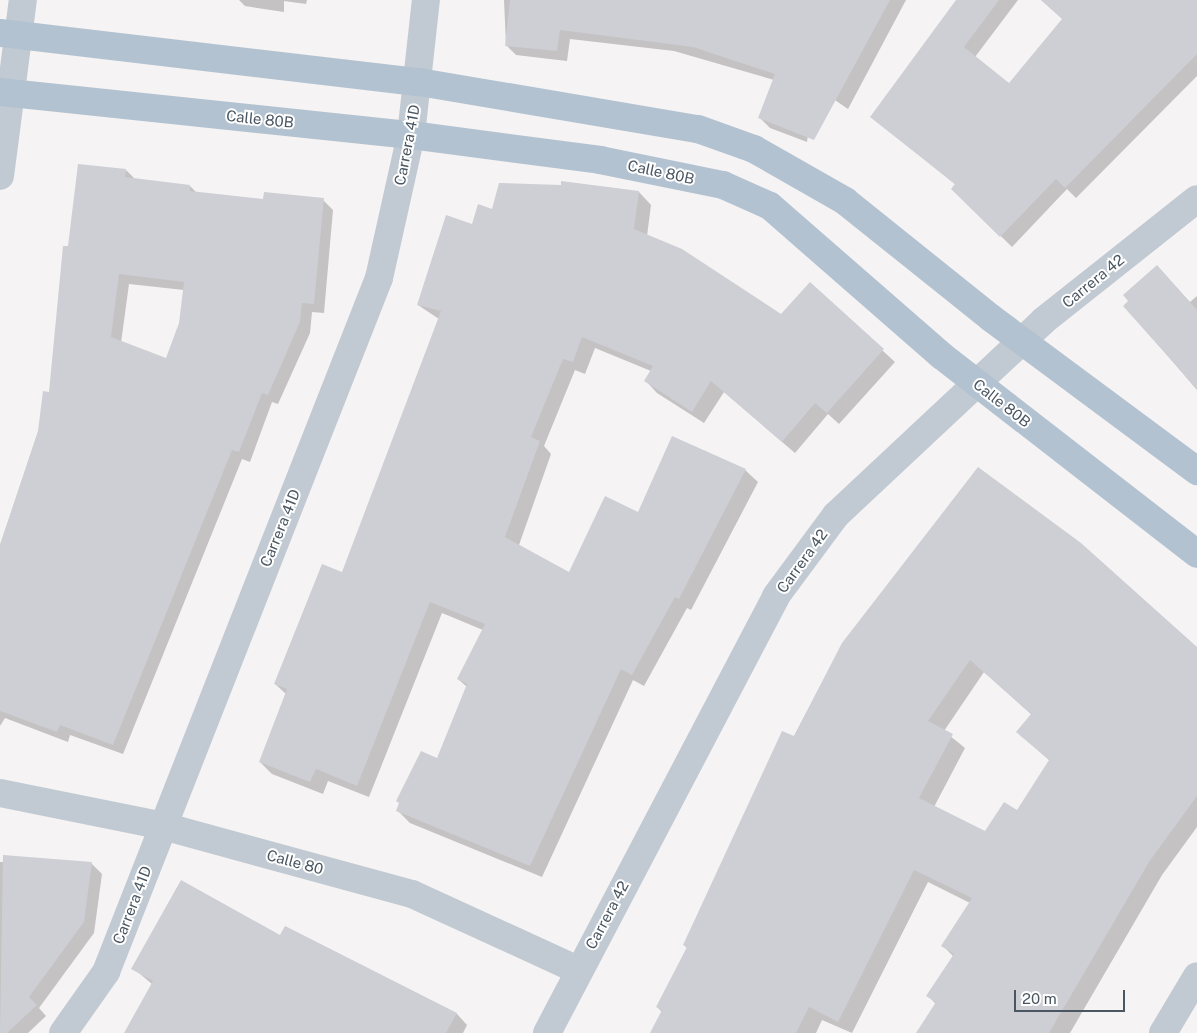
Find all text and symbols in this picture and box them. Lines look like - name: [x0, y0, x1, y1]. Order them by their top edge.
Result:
- street label: Carrera 41D: [390, 103, 424, 187]
- street label: Calle 80B: [225, 106, 295, 132]
- street label: Calle 80B: [626, 156, 696, 188]
- street label: Carrera 42: [1058, 251, 1128, 311]
- street label: Calle 80B: [970, 375, 1034, 431]
- street label: Carrera 41D: [256, 487, 304, 569]
- street label: Carrera 42: [773, 526, 831, 596]
- street label: Calle 80: [265, 846, 325, 878]
- street label: Carrera 41D: [109, 863, 155, 947]
- street label: Carrera 42: [582, 878, 632, 952]
- scale bar: [1017, 980, 1128, 1012]
- text: 20 m: [1022, 990, 1057, 1007]

